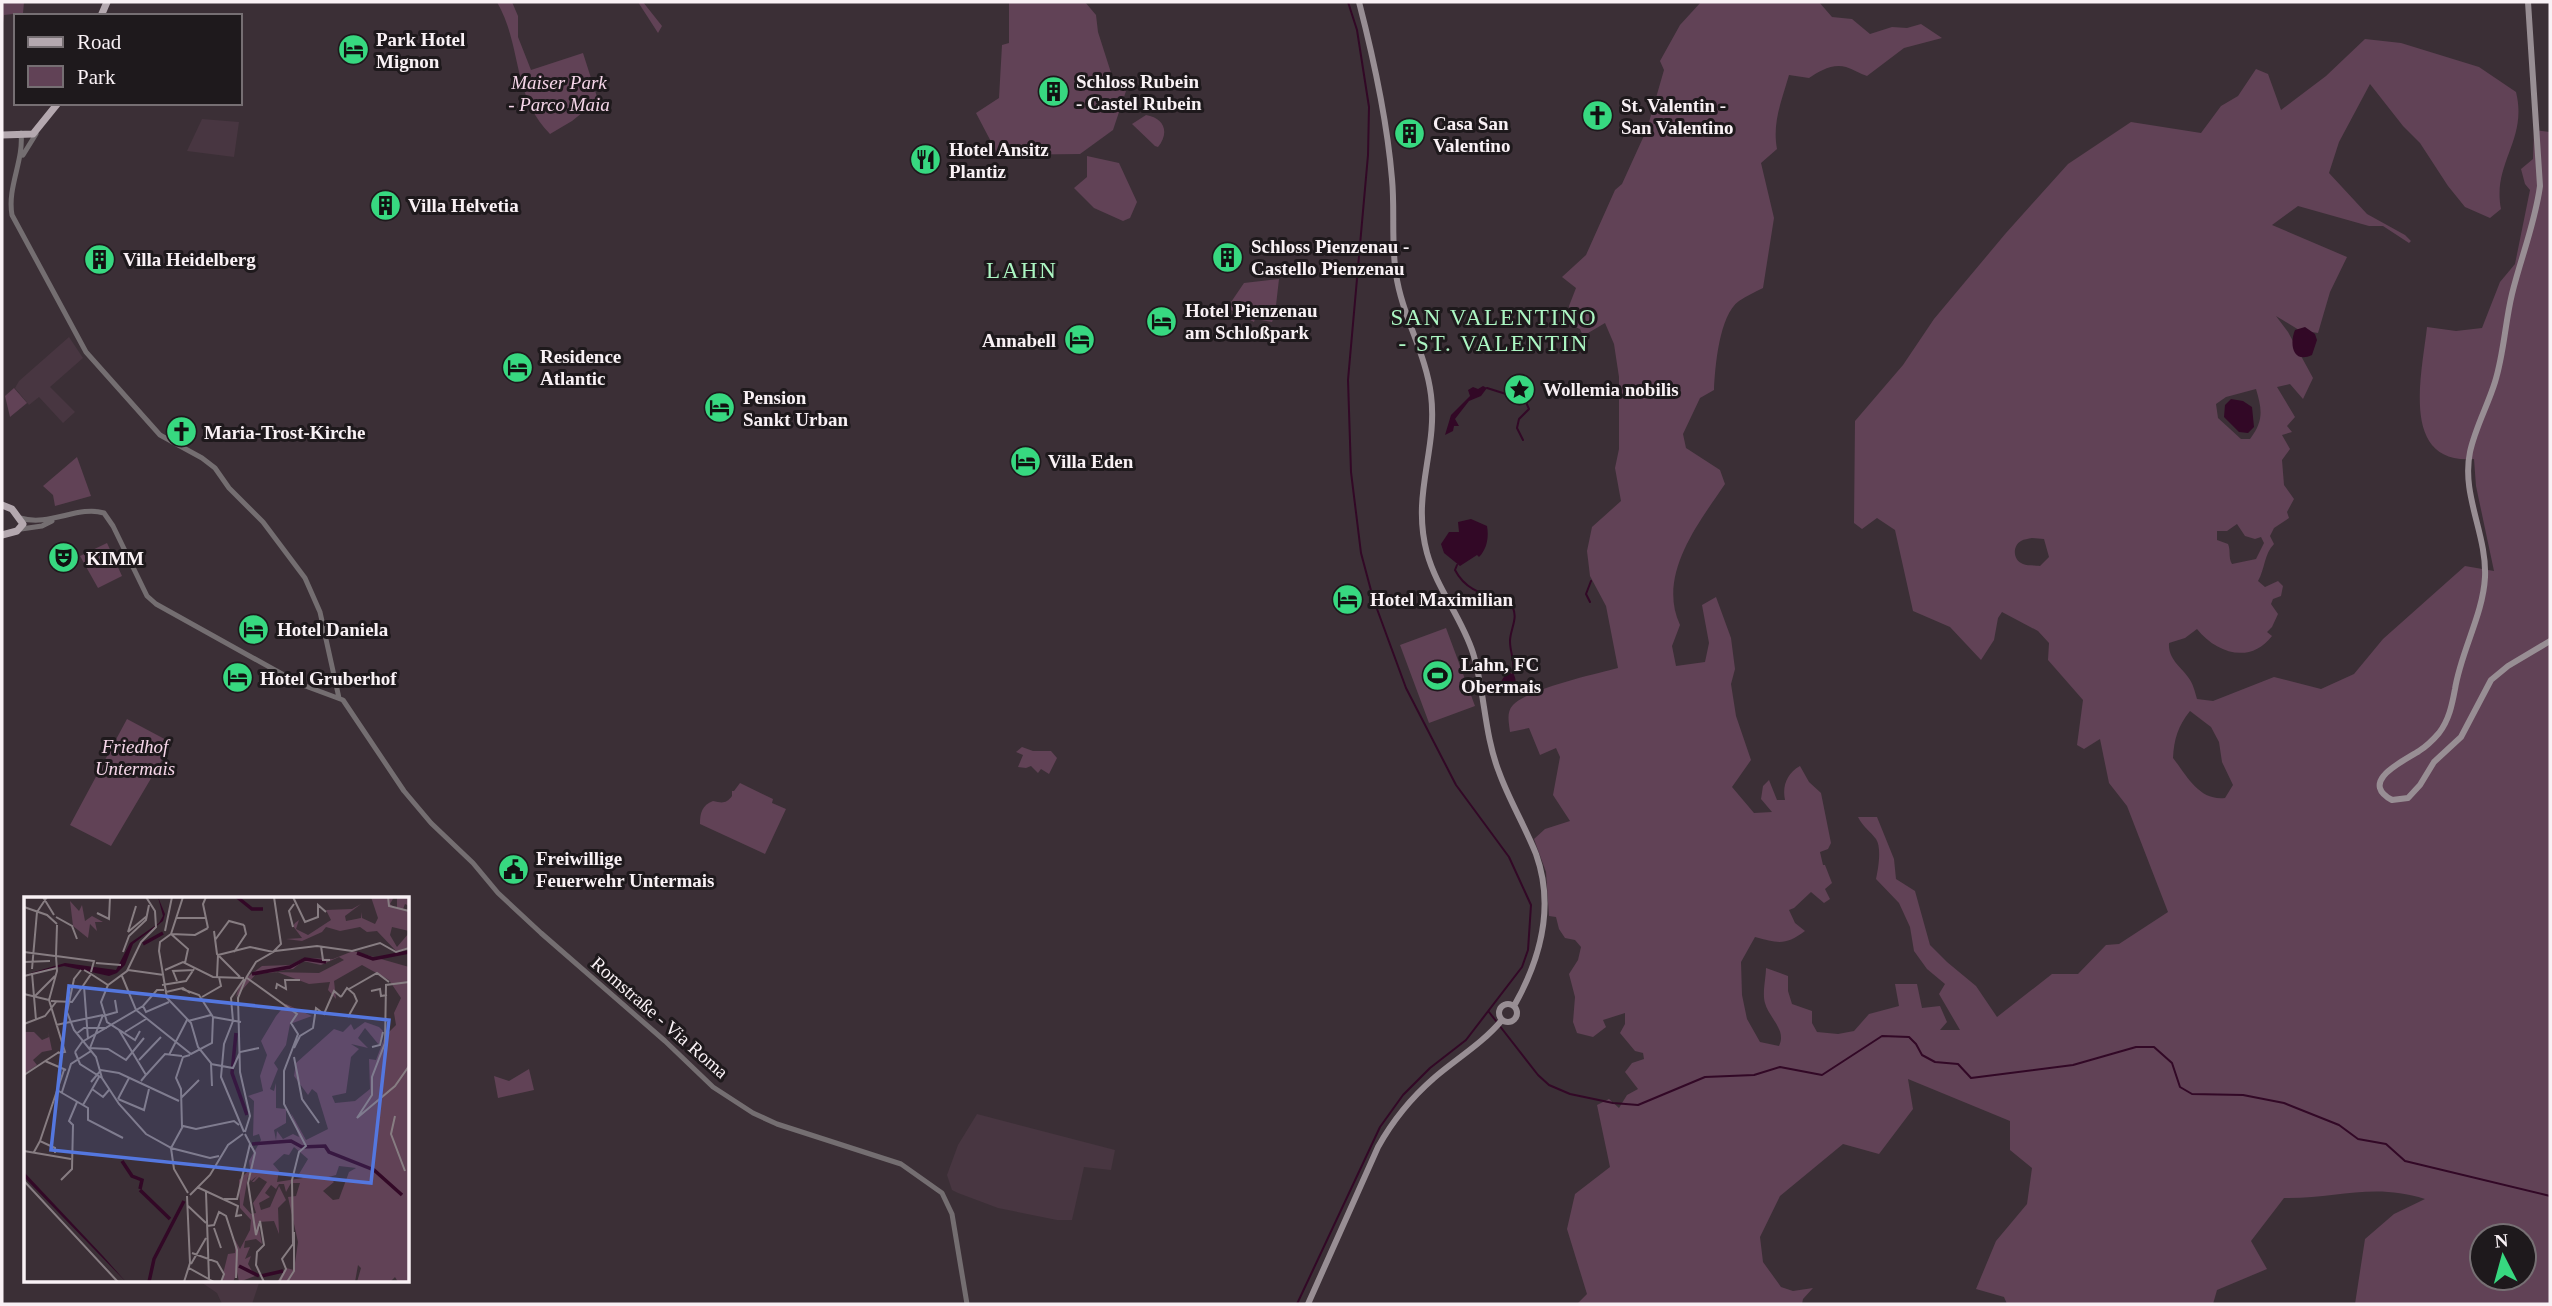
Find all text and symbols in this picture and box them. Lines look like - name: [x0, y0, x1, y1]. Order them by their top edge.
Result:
- legend: [14, 14, 242, 105]
- place label: Park Hotel Mignon: [376, 29, 465, 72]
- text: Road: [77, 30, 122, 54]
- hotel icon: Park Hotel Mignon: [336, 33, 370, 67]
- text: Park: [77, 65, 116, 89]
- place label: Schloss Rubein - Castel Rubein: [1076, 71, 1202, 114]
- park label: Maiser Park - Parco Maia: [508, 72, 610, 115]
- building icon: Schloss Rubein - Castel Rubein: [1036, 75, 1070, 109]
- place label: St. Valentin - San Valentino: [1621, 95, 1733, 138]
- church icon: St. Valentin - San Valentino: [1581, 99, 1615, 133]
- place label: Casa San Valentino: [1433, 113, 1510, 156]
- building icon: Casa San Valentino: [1393, 117, 1427, 151]
- place label: Hotel Ansitz Plantiz: [949, 139, 1049, 182]
- restaurant icon: Hotel Ansitz Plantiz: [909, 143, 943, 177]
- building icon: Villa Helvetia: [368, 188, 402, 222]
- place label: Villa Helvetia: [408, 195, 519, 216]
- place label: Schloss Pienzenau - Castello Pienzenau: [1251, 236, 1409, 279]
- building icon: Schloss Pienzenau - Castello Pienzenau: [1211, 240, 1245, 274]
- building icon: Villa Heidelberg: [83, 242, 117, 276]
- place label: Villa Heidelberg: [123, 249, 256, 270]
- district label: LAHN: [986, 258, 1058, 283]
- place label: Hotel Pienzenau am Schloßpark: [1185, 300, 1318, 343]
- hotel icon: Hotel Pienzenau am Schloßpark: [1145, 304, 1179, 338]
- district label: SAN VALENTINO - ST. VALENTIN: [1390, 305, 1598, 356]
- hotel icon: Annabell: [1062, 323, 1096, 357]
- place label: Annabell: [982, 330, 1056, 351]
- place label: Residence Atlantic: [540, 346, 621, 389]
- hotel icon: Residence Atlantic: [500, 350, 534, 384]
- place icon: Wollemia nobilis: [1503, 372, 1537, 406]
- place label: Wollemia nobilis: [1543, 379, 1679, 400]
- place label: Pension Sankt Urban: [743, 387, 848, 430]
- hotel icon: Pension Sankt Urban: [703, 391, 737, 425]
- church icon: Maria-Trost-Kirche: [164, 415, 198, 449]
- place label: Maria-Trost-Kirche: [204, 422, 365, 443]
- hotel icon: Villa Eden: [1008, 444, 1042, 478]
- place label: Villa Eden: [1048, 451, 1134, 472]
- theatre icon: KIMM: [46, 541, 80, 575]
- place label: KIMM: [86, 548, 144, 569]
- hotel icon: Hotel Maximilian: [1330, 582, 1364, 616]
- place label: Hotel Maximilian: [1370, 589, 1513, 610]
- hotel icon: Hotel Daniela: [237, 612, 271, 646]
- place label: Hotel Daniela: [277, 619, 389, 640]
- place label: Lahn, FC Obermais: [1461, 654, 1541, 697]
- sports icon: Lahn, FC Obermais: [1421, 658, 1455, 692]
- hotel icon: Hotel Gruberhof: [220, 661, 254, 695]
- place label: Hotel Gruberhof: [260, 668, 397, 689]
- park label: Friedhof Untermais: [95, 736, 175, 779]
- place label: Freiwillige Feuerwehr Untermais: [536, 848, 715, 891]
- public building icon: Freiwillige Feuerwehr Untermais: [496, 852, 530, 886]
- inset map: [24, 897, 410, 1282]
- street label: Romstraße - Via Roma: [587, 952, 733, 1083]
- north arrow: [2468, 1222, 2538, 1292]
- text: N: [2493, 1229, 2509, 1252]

